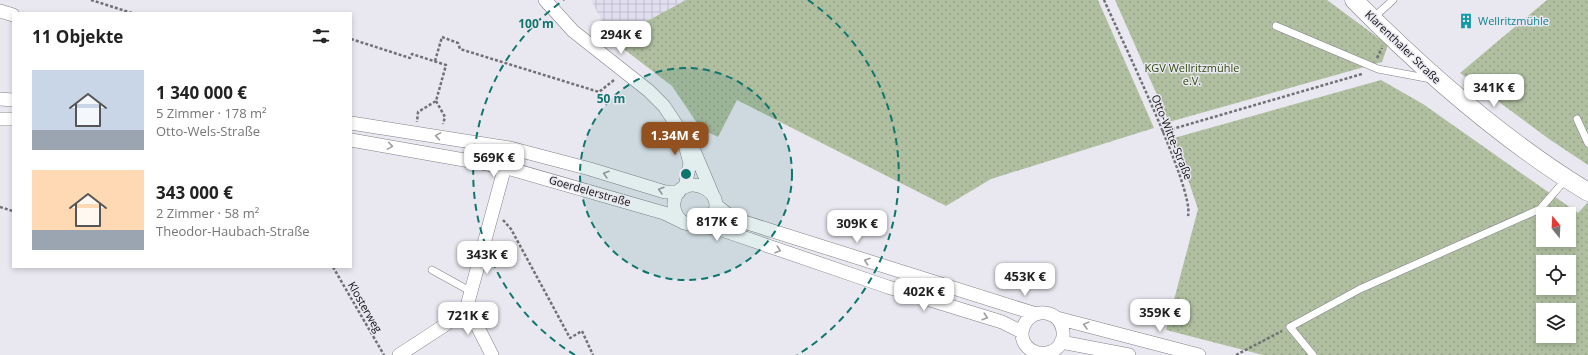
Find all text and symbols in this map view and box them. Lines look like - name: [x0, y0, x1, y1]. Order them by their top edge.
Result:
- street label: Klarenthaler Straße: [1362, 7, 1444, 87]
- building icon: Wellritzmühle: [1457, 12, 1475, 30]
- place label: Wellritzmühle: [1478, 13, 1549, 28]
- text: 100 m: [518, 15, 554, 32]
- pin: 294K €: [588, 21, 654, 55]
- text: 11 Objekte: [32, 25, 123, 48]
- icon: filters: [310, 25, 332, 47]
- text: 294K €: [600, 25, 642, 43]
- park label: KGV Wellritzmühle e.V.: [1144, 60, 1240, 88]
- pin: 341K €: [1461, 74, 1527, 108]
- text: 341K €: [1473, 78, 1515, 96]
- text: 1 340 000 €: [156, 81, 247, 104]
- icon: home: [64, 86, 112, 134]
- text: 50 m: [597, 90, 625, 107]
- street label: Otto-Witte-Straße: [1149, 92, 1196, 182]
- text: 5 Zimmer · 178 m²: [156, 104, 267, 122]
- text: Otto-Wels-Straße: [156, 122, 260, 140]
- pin: 1.34M €: [638, 122, 712, 156]
- text: 1.34M €: [650, 126, 700, 144]
- one-way arrow: [435, 132, 441, 141]
- one-way arrow: [386, 142, 393, 150]
- pin: 569K €: [461, 144, 527, 178]
- text: 569K €: [473, 148, 515, 166]
- centre of rings: [679, 167, 693, 181]
- one-way arrow: [602, 170, 609, 179]
- street label: Goerdelerstraße: [547, 172, 633, 209]
- text: 343 000 €: [156, 181, 233, 204]
- icon: home: [64, 186, 112, 234]
- one-way arrow: [657, 186, 664, 195]
- text: 2 Zimmer · 58 m²: [156, 204, 259, 222]
- north arrow: [1536, 207, 1576, 247]
- map controls: [1536, 207, 1576, 343]
- pin: 817K €: [684, 208, 750, 242]
- pin: 309K €: [824, 210, 890, 244]
- text: 817K €: [696, 212, 738, 230]
- text: 309K €: [836, 214, 878, 232]
- text: Theodor-Haubach-Straße: [156, 222, 310, 240]
- pin: 343K €: [454, 241, 520, 275]
- text: 343K €: [466, 245, 508, 263]
- one-way arrow: [774, 245, 781, 253]
- button: locate: [1536, 255, 1576, 295]
- one-way arrow: [864, 257, 871, 266]
- pin: 453K €: [992, 263, 1058, 297]
- text: 453K €: [1004, 267, 1046, 285]
- street label: Klosterweg: [345, 278, 386, 335]
- pin: 402K €: [891, 278, 957, 312]
- text: 402K €: [903, 282, 945, 300]
- pin: 359K €: [1127, 299, 1193, 333]
- pin: 721K €: [435, 302, 501, 336]
- text: 359K €: [1139, 303, 1181, 321]
- button: layers: [1536, 303, 1576, 343]
- text: 721K €: [447, 306, 489, 324]
- one-way arrow: [981, 312, 988, 321]
- one-way arrow: [1082, 322, 1089, 330]

